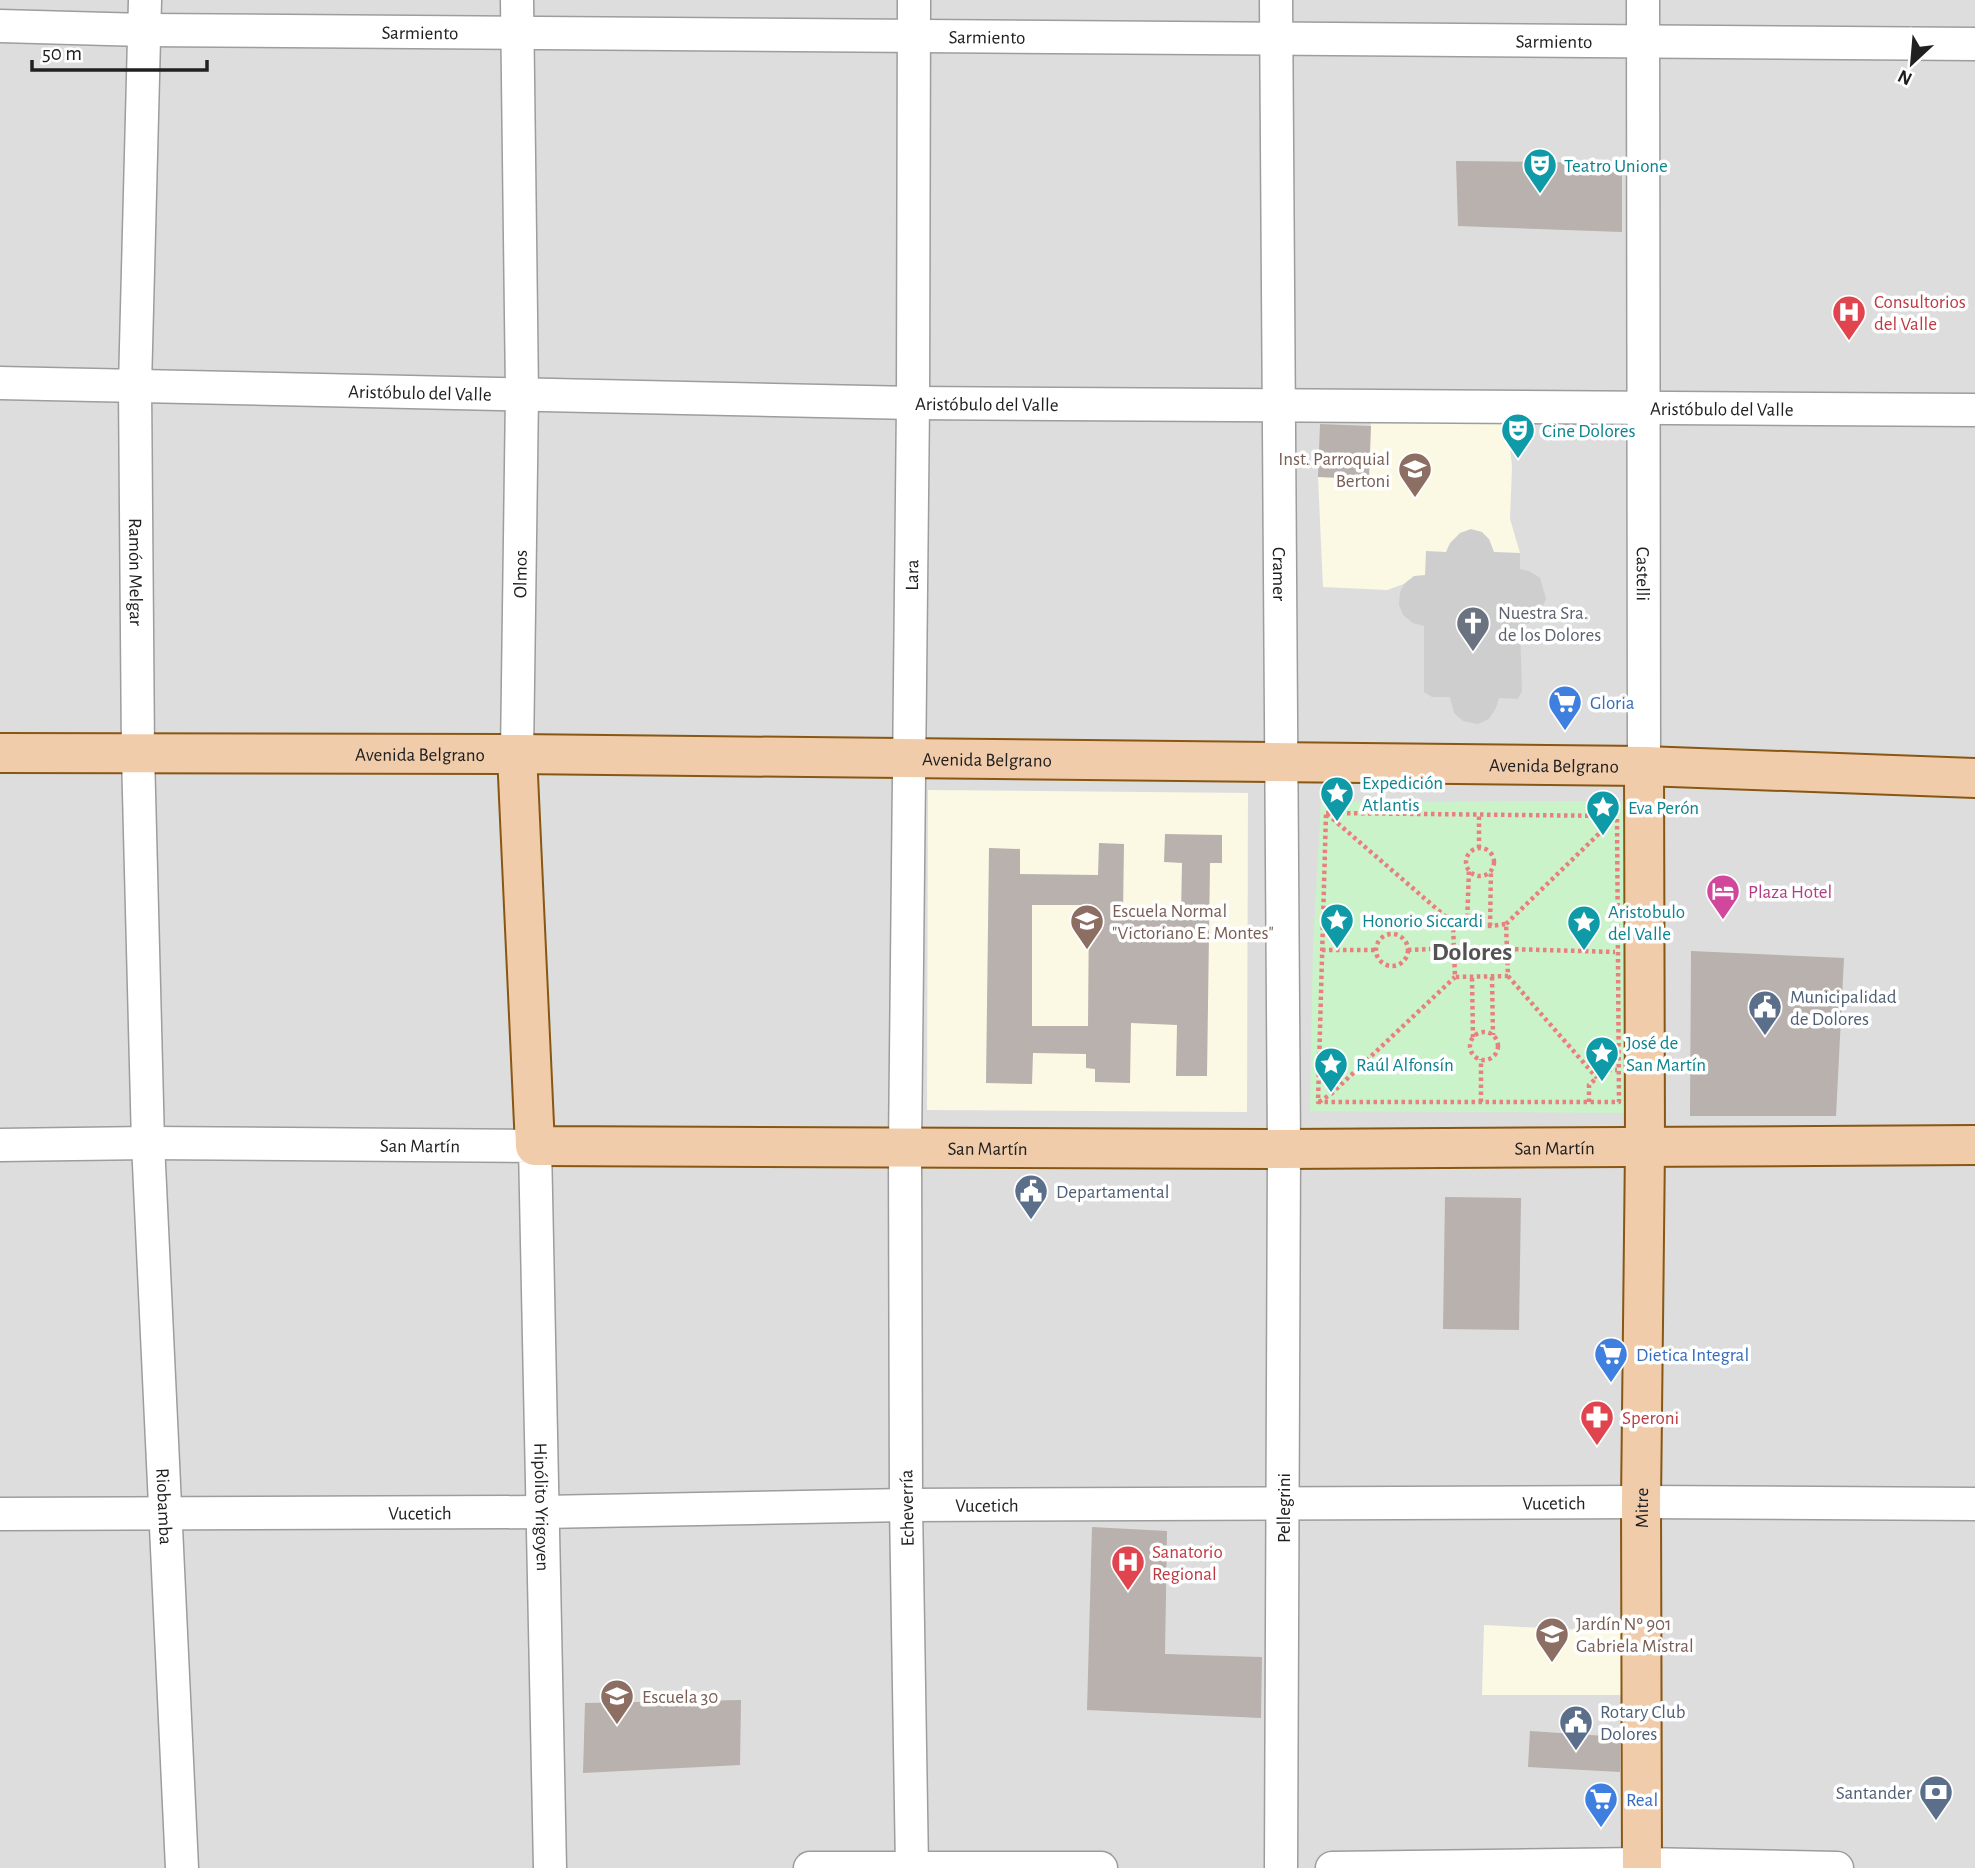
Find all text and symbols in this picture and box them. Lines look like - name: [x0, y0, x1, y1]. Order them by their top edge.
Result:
- street label: Sarmiento: [381, 24, 458, 43]
- scale bar: [32, 28, 206, 72]
- street label: Sarmiento: [948, 28, 1025, 48]
- north arrow: [1877, 28, 1947, 98]
- street label: Sarmiento: [1515, 32, 1592, 52]
- text: 50 m: [42, 43, 82, 64]
- text: N: [1895, 65, 1915, 88]
- theatre icon: Teatro Unione: [1521, 146, 1559, 195]
- place label: Teatro Unione: [1564, 157, 1668, 176]
- hospital icon: Consultorios del Valle: [1830, 293, 1868, 342]
- place label: Consultorios del Valle: [1874, 293, 1966, 334]
- street label: Aristóbulo del Valle: [348, 383, 492, 405]
- street label: Aristóbulo del Valle: [915, 395, 1059, 415]
- street label: Aristóbulo del Valle: [1650, 400, 1794, 420]
- theatre icon: Cine Dolores: [1499, 411, 1537, 460]
- place label: Cine Dolores: [1542, 422, 1636, 441]
- place label: Inst. Parroquial Bertoni: [1278, 450, 1390, 491]
- school or university icon: Inst. Parroquial Bertoni: [1396, 450, 1434, 499]
- street label: Ramón Melgar: [125, 518, 145, 626]
- street label: Cramer: [1269, 547, 1288, 601]
- street label: Castelli: [1633, 547, 1652, 601]
- street label: Olmos: [511, 550, 531, 598]
- street label: Lara: [903, 559, 922, 591]
- church icon: Nuestra Sra. de los Dolores: [1454, 604, 1492, 653]
- place label: Nuestra Sra. de los Dolores: [1498, 604, 1601, 645]
- supermarket icon: Gloria: [1546, 683, 1584, 732]
- place label: Gloria: [1590, 694, 1635, 713]
- street label: Avenida Belgrano: [355, 746, 485, 765]
- street label: Avenida Belgrano: [922, 750, 1052, 771]
- street label: Avenida Belgrano: [1489, 756, 1619, 777]
- place icon: Expedición Atlantis: [1318, 774, 1356, 823]
- place label: Expedición Atlantis: [1362, 774, 1443, 815]
- place icon: Eva Perón: [1584, 788, 1622, 837]
- place label: Eva Perón: [1628, 799, 1699, 818]
- hotel icon: Plaza Hotel: [1704, 872, 1742, 921]
- place label: Plaza Hotel: [1748, 883, 1832, 902]
- place icon: Honorio Siccardi: [1318, 901, 1356, 950]
- school or university icon: Escuela Normal "Victoriano E. Montes": [1068, 902, 1106, 951]
- place label: Escuela Normal "Victoriano E. Montes": [1112, 902, 1274, 943]
- place icon: Aristobulo del Valle: [1565, 903, 1603, 952]
- place label: Aristobulo del Valle: [1608, 903, 1685, 944]
- place label: Honorio Siccardi: [1362, 912, 1483, 931]
- district label: Dolores: [1432, 939, 1512, 965]
- public building icon: Municipalidad de Dolores: [1746, 988, 1784, 1037]
- place label: Municipalidad de Dolores: [1790, 988, 1897, 1029]
- place icon: José de San Martín: [1583, 1034, 1621, 1083]
- place label: José de San Martín: [1626, 1034, 1706, 1075]
- place icon: Raúl Alfonsín: [1312, 1045, 1350, 1094]
- place label: Raúl Alfonsín: [1356, 1056, 1454, 1075]
- street label: San Martín: [380, 1137, 460, 1156]
- street label: San Martín: [1514, 1139, 1595, 1159]
- street label: San Martín: [947, 1140, 1028, 1159]
- public building icon: Departamental: [1012, 1172, 1050, 1221]
- place label: Departamental: [1056, 1183, 1169, 1202]
- supermarket icon: Dietica Integral: [1592, 1335, 1630, 1384]
- place label: Dietica Integral: [1636, 1346, 1749, 1365]
- pharmacy icon: Speroni: [1578, 1398, 1616, 1447]
- place label: Speroni: [1622, 1409, 1679, 1428]
- street label: Hipólito Yrigoyen: [530, 1442, 552, 1571]
- street label: Riobamba: [152, 1468, 175, 1545]
- street label: Echeverría: [897, 1469, 918, 1547]
- street label: Pellegrini: [1275, 1473, 1294, 1543]
- street label: Mitre: [1633, 1488, 1652, 1528]
- street label: Vucetich: [1522, 1494, 1586, 1513]
- street label: Vucetich: [955, 1497, 1019, 1516]
- street label: Vucetich: [388, 1504, 452, 1524]
- hospital icon: Sanatorio Regional: [1109, 1543, 1147, 1592]
- place label: Sanatorio Regional: [1152, 1543, 1223, 1584]
- school or university icon: Jardín Nº 901 Gabriela Mistral: [1533, 1615, 1571, 1664]
- place label: Jardín Nº 901 Gabriela Mistral: [1576, 1615, 1694, 1656]
- school or university icon: Escuela 30: [598, 1677, 636, 1726]
- place label: Escuela 30: [642, 1688, 718, 1707]
- public building icon: Rotary Club Dolores: [1557, 1703, 1595, 1752]
- place label: Rotary Club Dolores: [1600, 1703, 1685, 1744]
- bank icon: Santander: [1917, 1773, 1955, 1822]
- supermarket icon: Real: [1582, 1780, 1620, 1829]
- place label: Santander: [1836, 1784, 1912, 1803]
- place label: Real: [1626, 1791, 1658, 1810]

